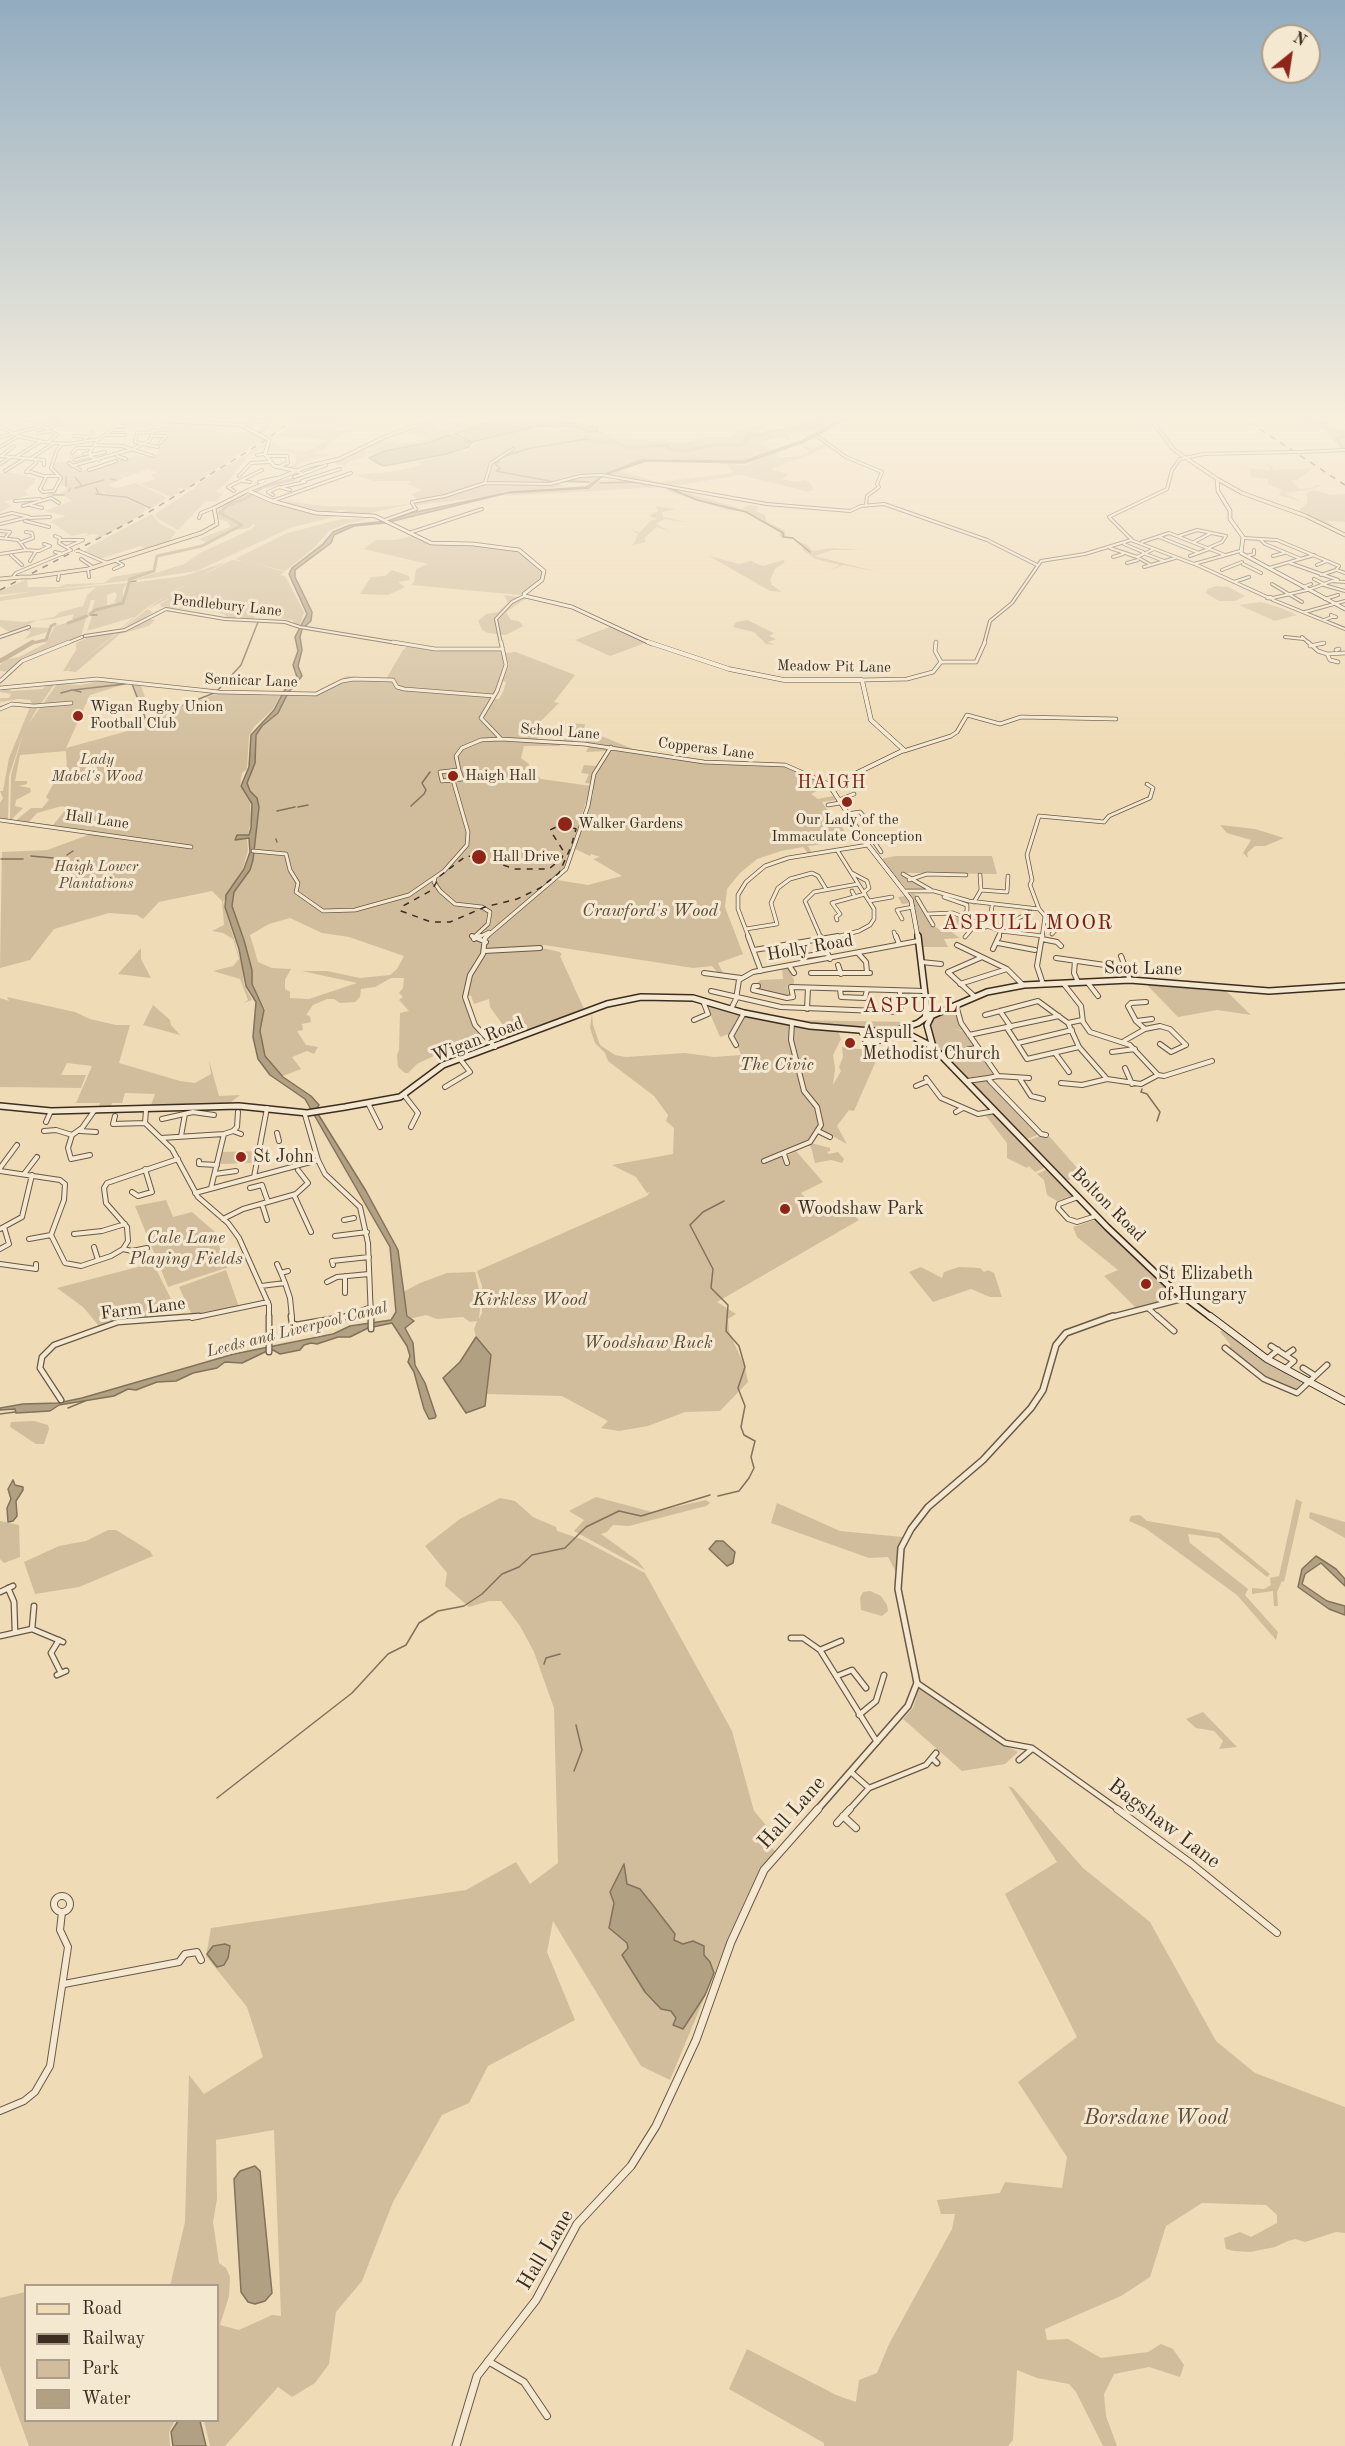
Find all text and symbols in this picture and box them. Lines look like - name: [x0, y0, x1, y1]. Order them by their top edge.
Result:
- north arrow: [1261, 24, 1321, 84]
- text: N: [1290, 30, 1308, 50]
- street label: Pendlebury Lane: [172, 591, 282, 621]
- street label: Meadow Pit Lane: [777, 657, 891, 677]
- street label: Sennicar Lane: [204, 670, 298, 692]
- place label: Wigan Rugby Union Football Club: [90, 698, 223, 733]
- marker: Wigan Rugby Union Football Club: [71, 709, 85, 723]
- street label: School Lane: [520, 720, 600, 744]
- street label: Copperas Lane: [657, 734, 755, 764]
- park label: Lady Mabel's Wood: [51, 751, 143, 786]
- place label: Haigh Hall: [465, 767, 536, 785]
- marker: Haigh Hall: [446, 769, 460, 783]
- district label: HAIGH: [797, 772, 867, 794]
- marker: Our Lady of the Immaculate Conception: [840, 795, 854, 809]
- street label: Hall Lane: [64, 807, 130, 833]
- place label: Our Lady of the Immaculate Conception: [771, 811, 923, 846]
- marker: Walker Gardens: [556, 815, 574, 833]
- place label: Walker Gardens: [578, 815, 683, 833]
- marker: Hall Drive: [470, 848, 488, 866]
- place label: Hall Drive: [492, 848, 560, 866]
- park label: Haigh Lower Plantations: [54, 858, 138, 893]
- park label: Crawford's Wood: [582, 900, 718, 922]
- district label: ASPULL MOOR: [942, 910, 1114, 936]
- street label: Holly Road: [765, 930, 855, 966]
- street label: Scot Lane: [1104, 958, 1182, 980]
- district label: ASPULL: [863, 993, 959, 1019]
- street label: Wigan Road: [429, 1013, 527, 1067]
- place label: Aspull Methodist Church: [862, 1022, 1000, 1064]
- marker: Aspull Methodist Church: [843, 1036, 857, 1050]
- park label: The Civic: [740, 1054, 814, 1076]
- place label: St John: [253, 1146, 314, 1168]
- marker: St John: [234, 1150, 248, 1164]
- street label: Bolton Road: [1066, 1163, 1150, 1247]
- place label: Woodshaw Park: [797, 1198, 924, 1220]
- marker: Woodshaw Park: [778, 1202, 792, 1216]
- park label: Cale Lane Playing Fields: [129, 1227, 243, 1270]
- place label: St Elizabeth of Hungary: [1158, 1263, 1253, 1306]
- marker: St Elizabeth of Hungary: [1139, 1277, 1153, 1291]
- park label: Kirkless Wood: [473, 1289, 587, 1311]
- street label: Farm Lane: [99, 1293, 187, 1325]
- water label: Leeds and Liverpool Canal: [205, 1298, 389, 1362]
- park label: Woodshaw Ruck: [583, 1332, 713, 1354]
- street label: Hall Lane: [753, 1771, 831, 1855]
- street label: Bagshaw Lane: [1103, 1774, 1225, 1874]
- park label: Borsdane Wood: [1084, 2105, 1228, 2131]
- street label: Hall Lane: [512, 2205, 580, 2295]
- legend: [24, 2284, 219, 2422]
- text: Road: [82, 2300, 122, 2318]
- text: Railway: [82, 2330, 145, 2348]
- text: Park: [82, 2360, 119, 2378]
- text: Water: [82, 2390, 131, 2408]

